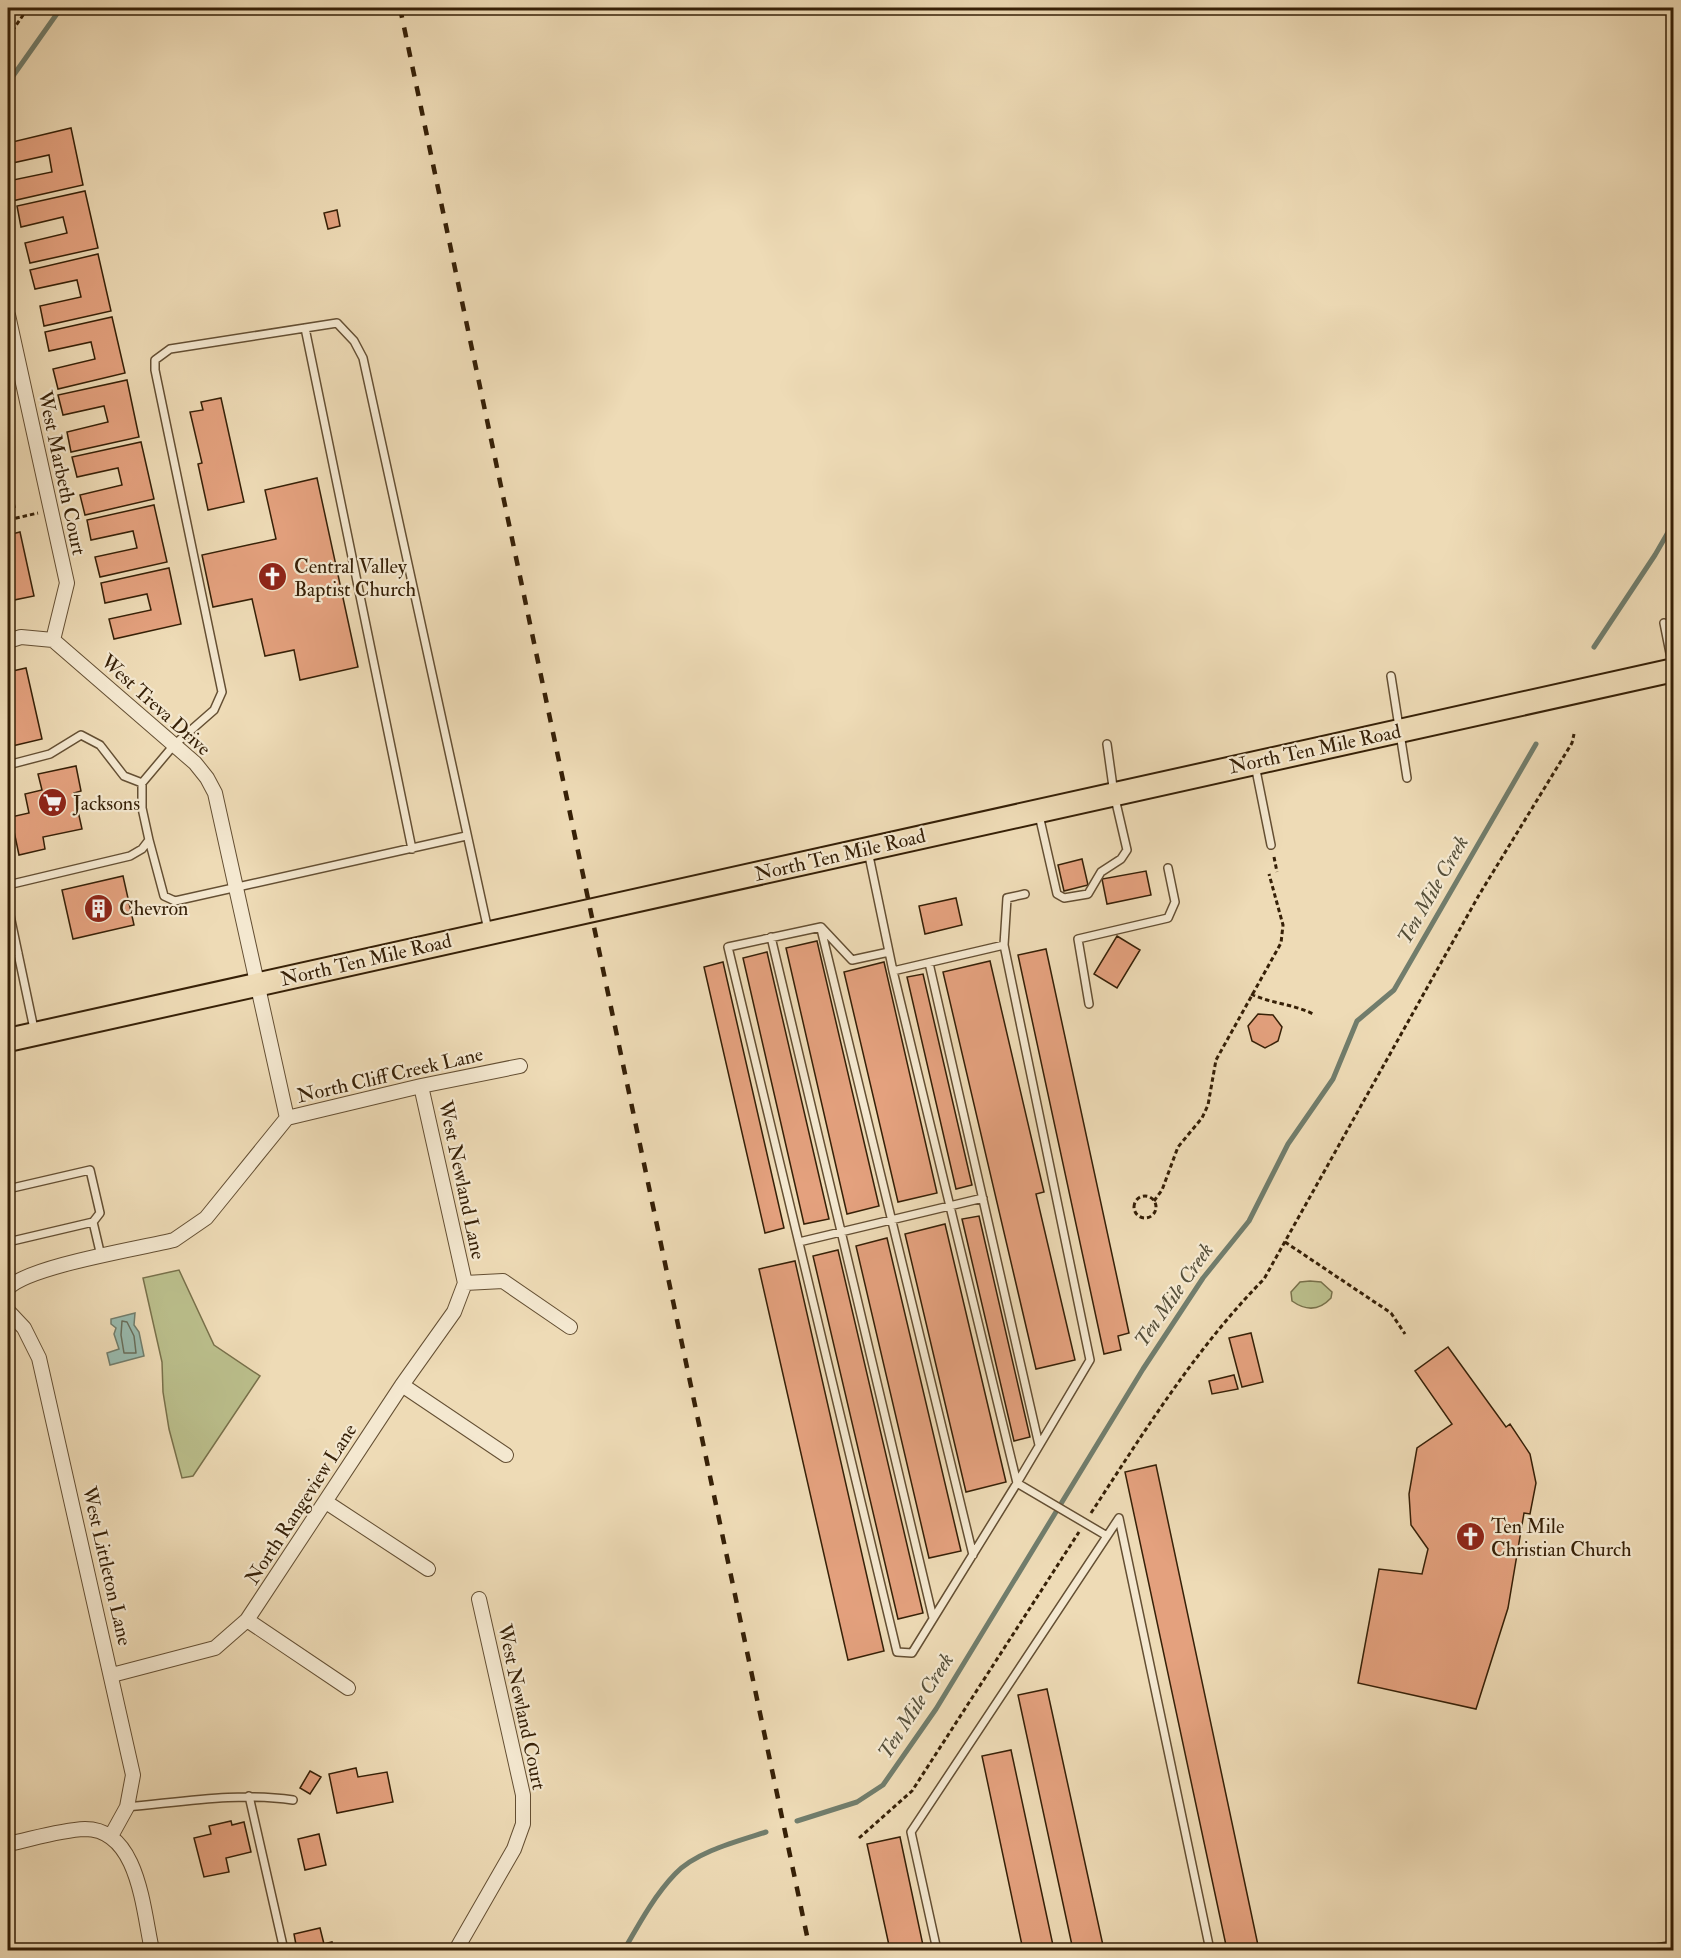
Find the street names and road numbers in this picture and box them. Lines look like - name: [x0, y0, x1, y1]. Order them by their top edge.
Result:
- street label: West Marbeth Court: [32, 388, 92, 558]
- street label: West Treva Drive: [95, 648, 216, 761]
- street label: North Ten Mile Road: [1227, 719, 1403, 779]
- street label: North Ten Mile Road: [752, 823, 928, 887]
- street label: North Ten Mile Road: [278, 928, 454, 992]
- street label: North Cliff Creek Lane: [295, 1041, 485, 1109]
- street label: West Newland Lane: [433, 1097, 491, 1262]
- street label: North Rangeview Lane: [240, 1419, 362, 1589]
- street label: West Littleton Lane: [76, 1483, 137, 1648]
- street label: West Newland Court: [492, 1621, 552, 1793]

